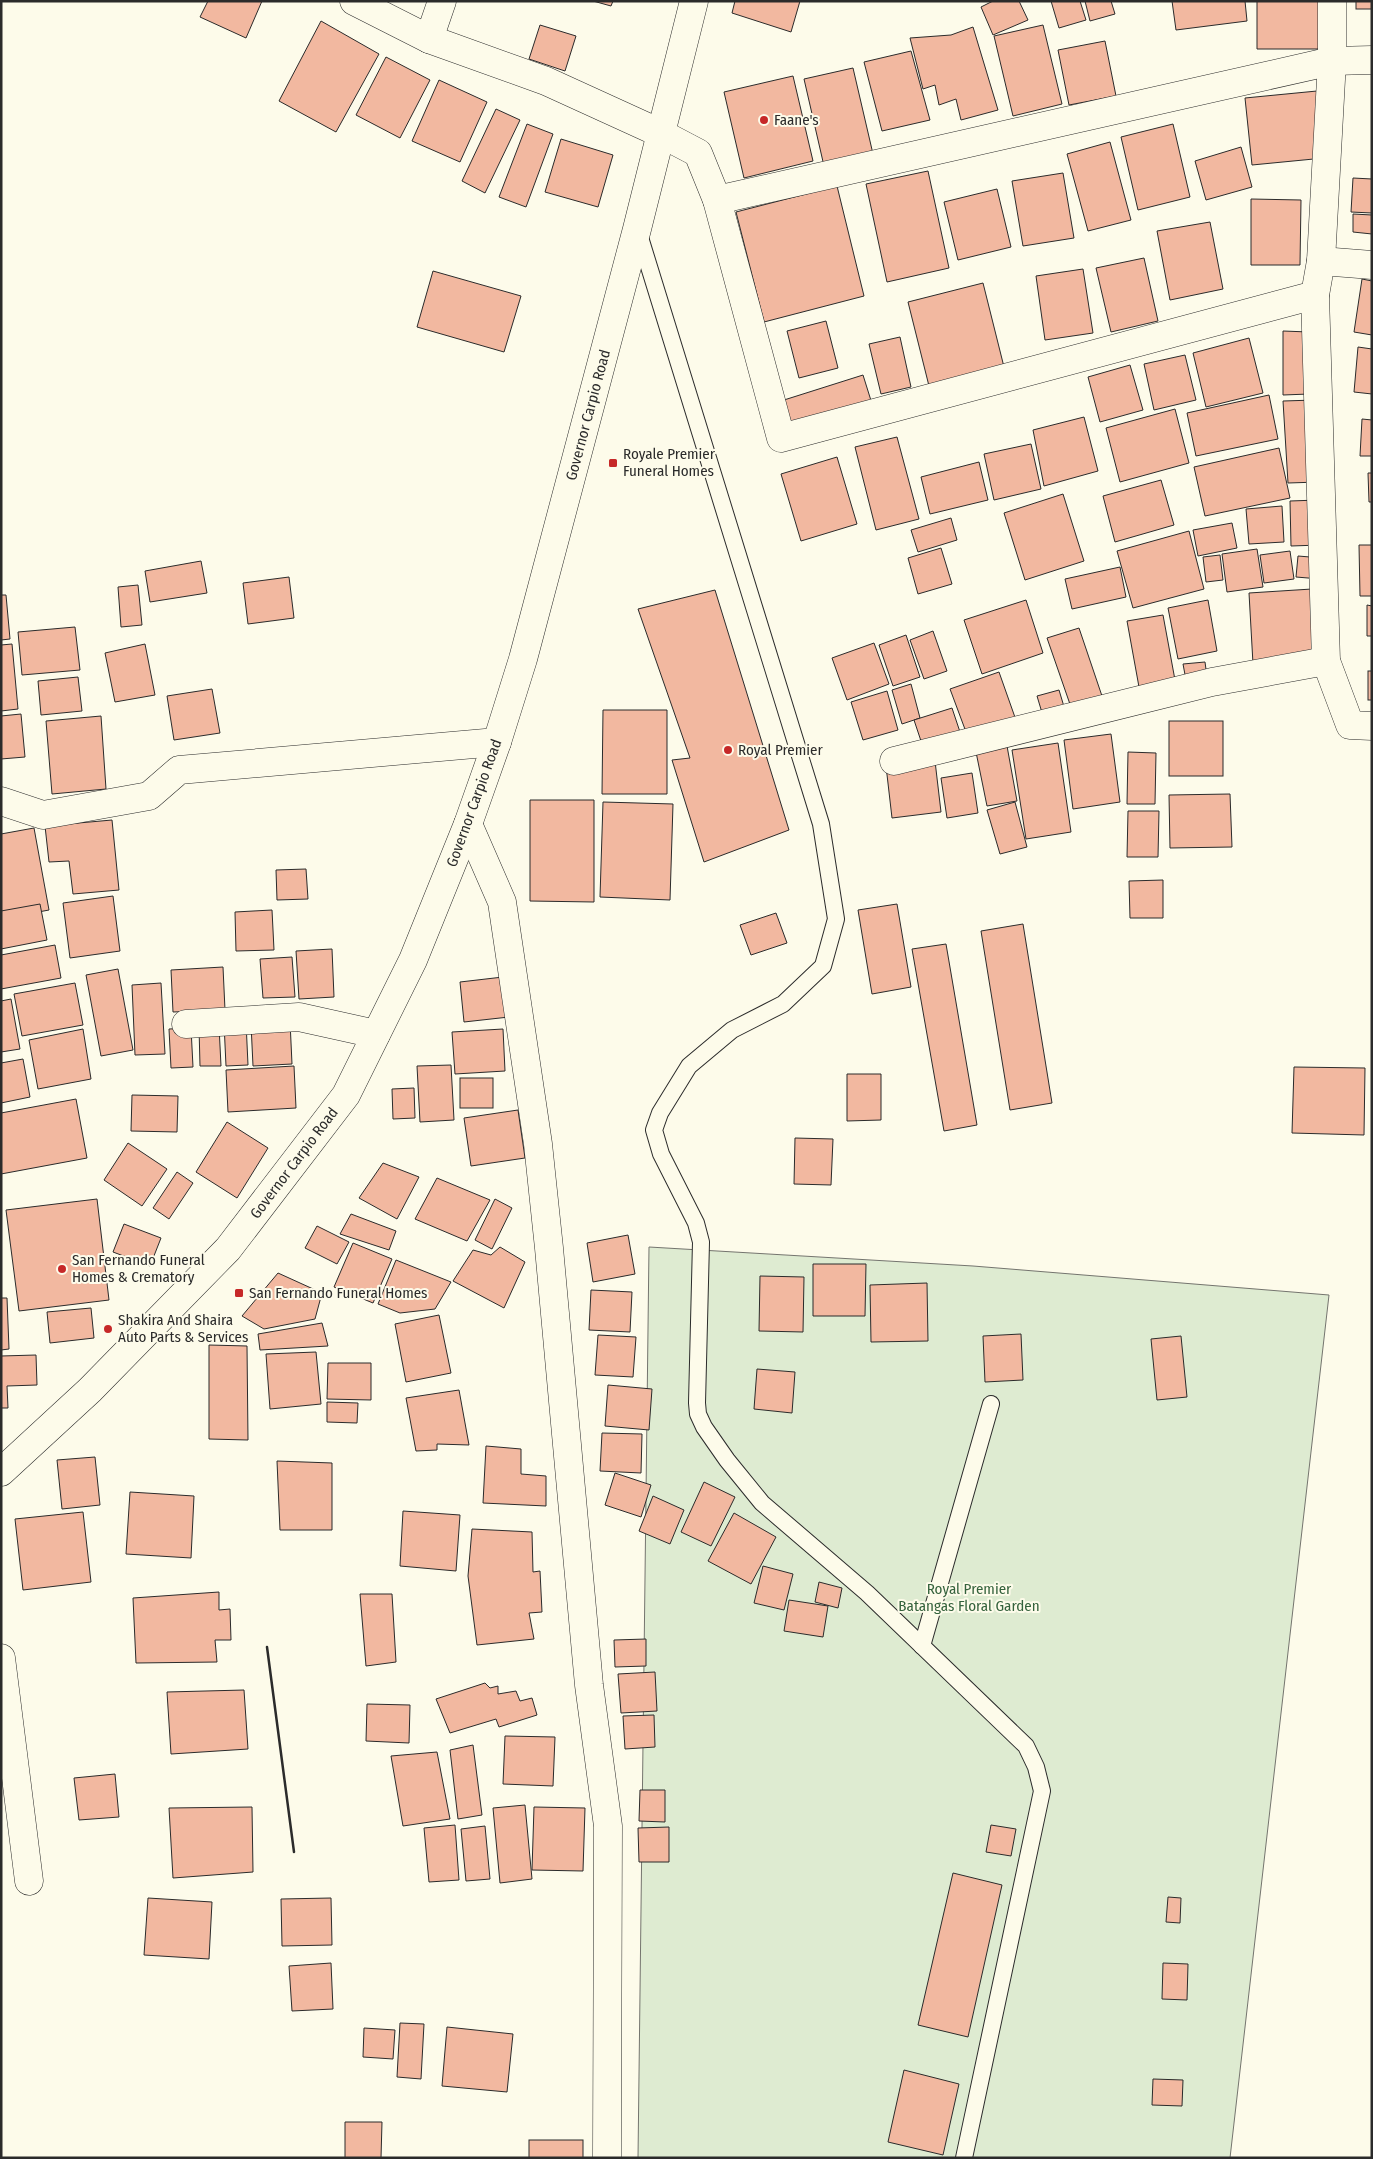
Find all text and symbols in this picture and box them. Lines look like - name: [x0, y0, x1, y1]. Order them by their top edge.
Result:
- place label: Faane's: [774, 111, 819, 129]
- marker: Faane's: [758, 114, 770, 126]
- street label: Governor Carpio Road: [562, 348, 614, 482]
- place label: Royale Premier Funeral Homes: [623, 445, 716, 480]
- marker: Royale Premier Funeral Homes: [607, 457, 619, 469]
- street label: Governor Carpio Road: [443, 737, 505, 869]
- place label: Royal Premier: [738, 741, 823, 759]
- marker: Royal Premier: [722, 744, 734, 756]
- street label: Governor Carpio Road: [246, 1104, 342, 1222]
- place label: San Fernando Funeral Homes & Crematory: [72, 1251, 205, 1286]
- marker: San Fernando Funeral Homes & Crematory: [56, 1263, 68, 1275]
- place label: San Fernando Funeral Homes: [249, 1284, 428, 1302]
- marker: San Fernando Funeral Homes: [233, 1287, 245, 1299]
- place label: Shakira And Shaira Auto Parts & Services: [118, 1311, 248, 1346]
- marker: Shakira And Shaira Auto Parts & Services: [102, 1323, 114, 1335]
- park label: Royal Premier Batangas Floral Garden: [898, 1580, 1040, 1615]

